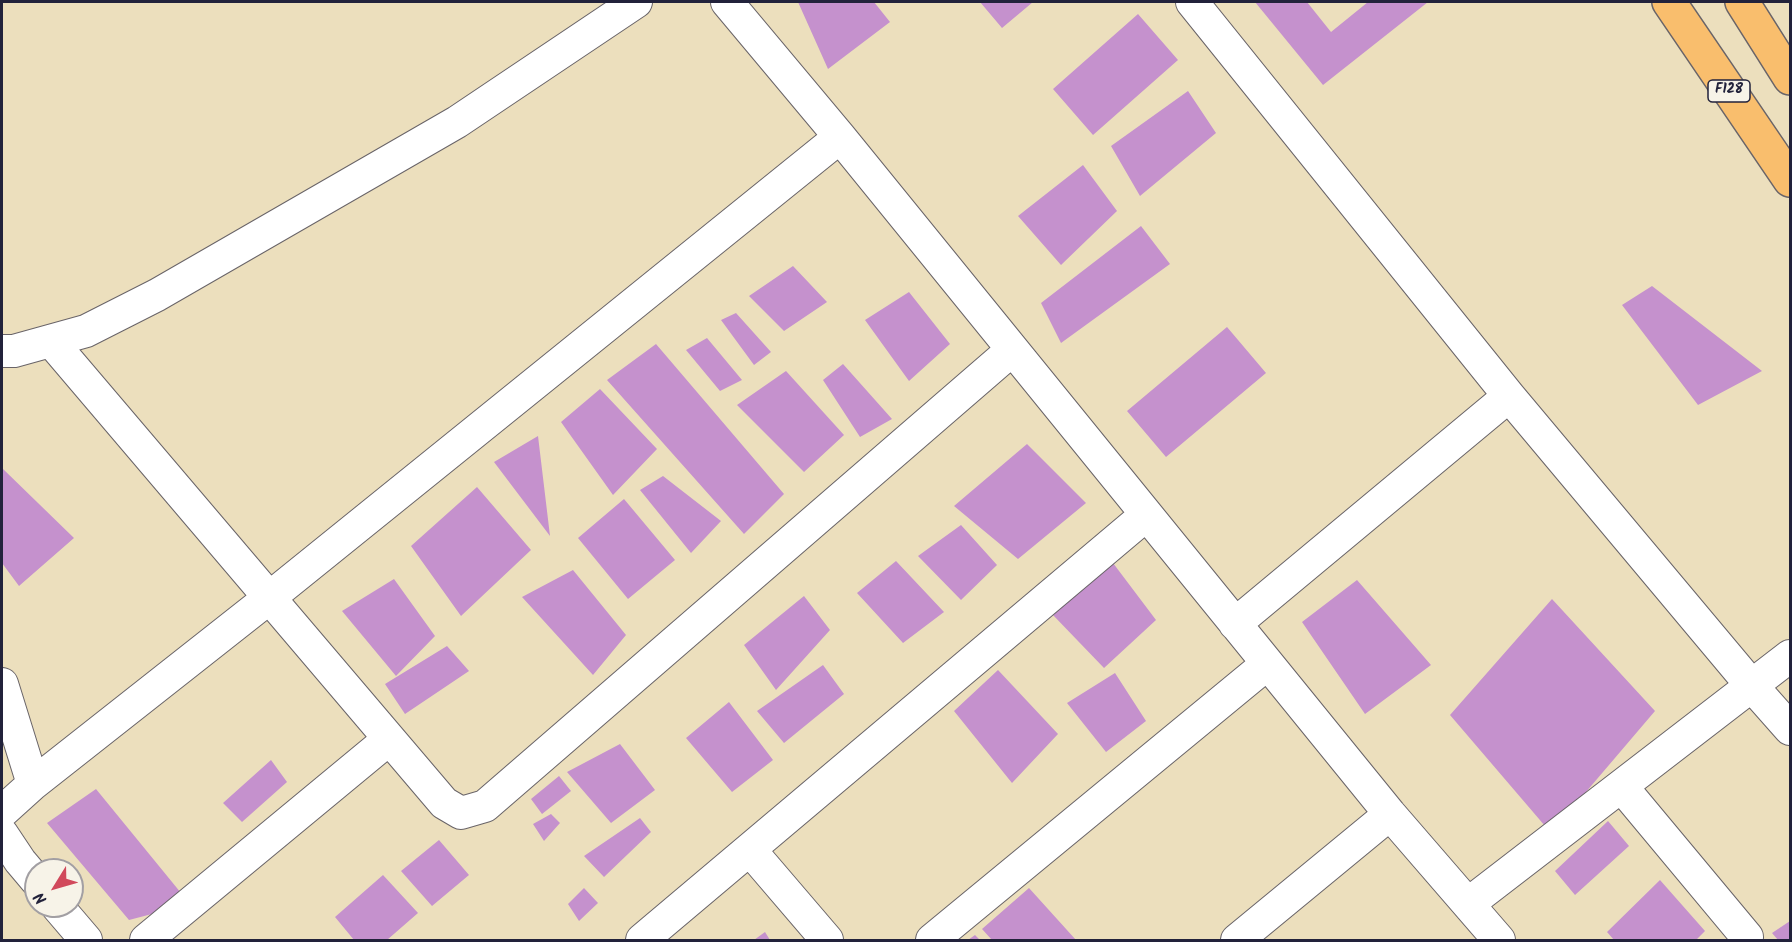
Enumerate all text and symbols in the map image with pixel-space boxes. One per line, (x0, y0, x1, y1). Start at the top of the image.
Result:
road number: F128 (1708, 80, 1750, 102)
north arrow (24, 858, 84, 918)
text: N (28, 886, 54, 909)

